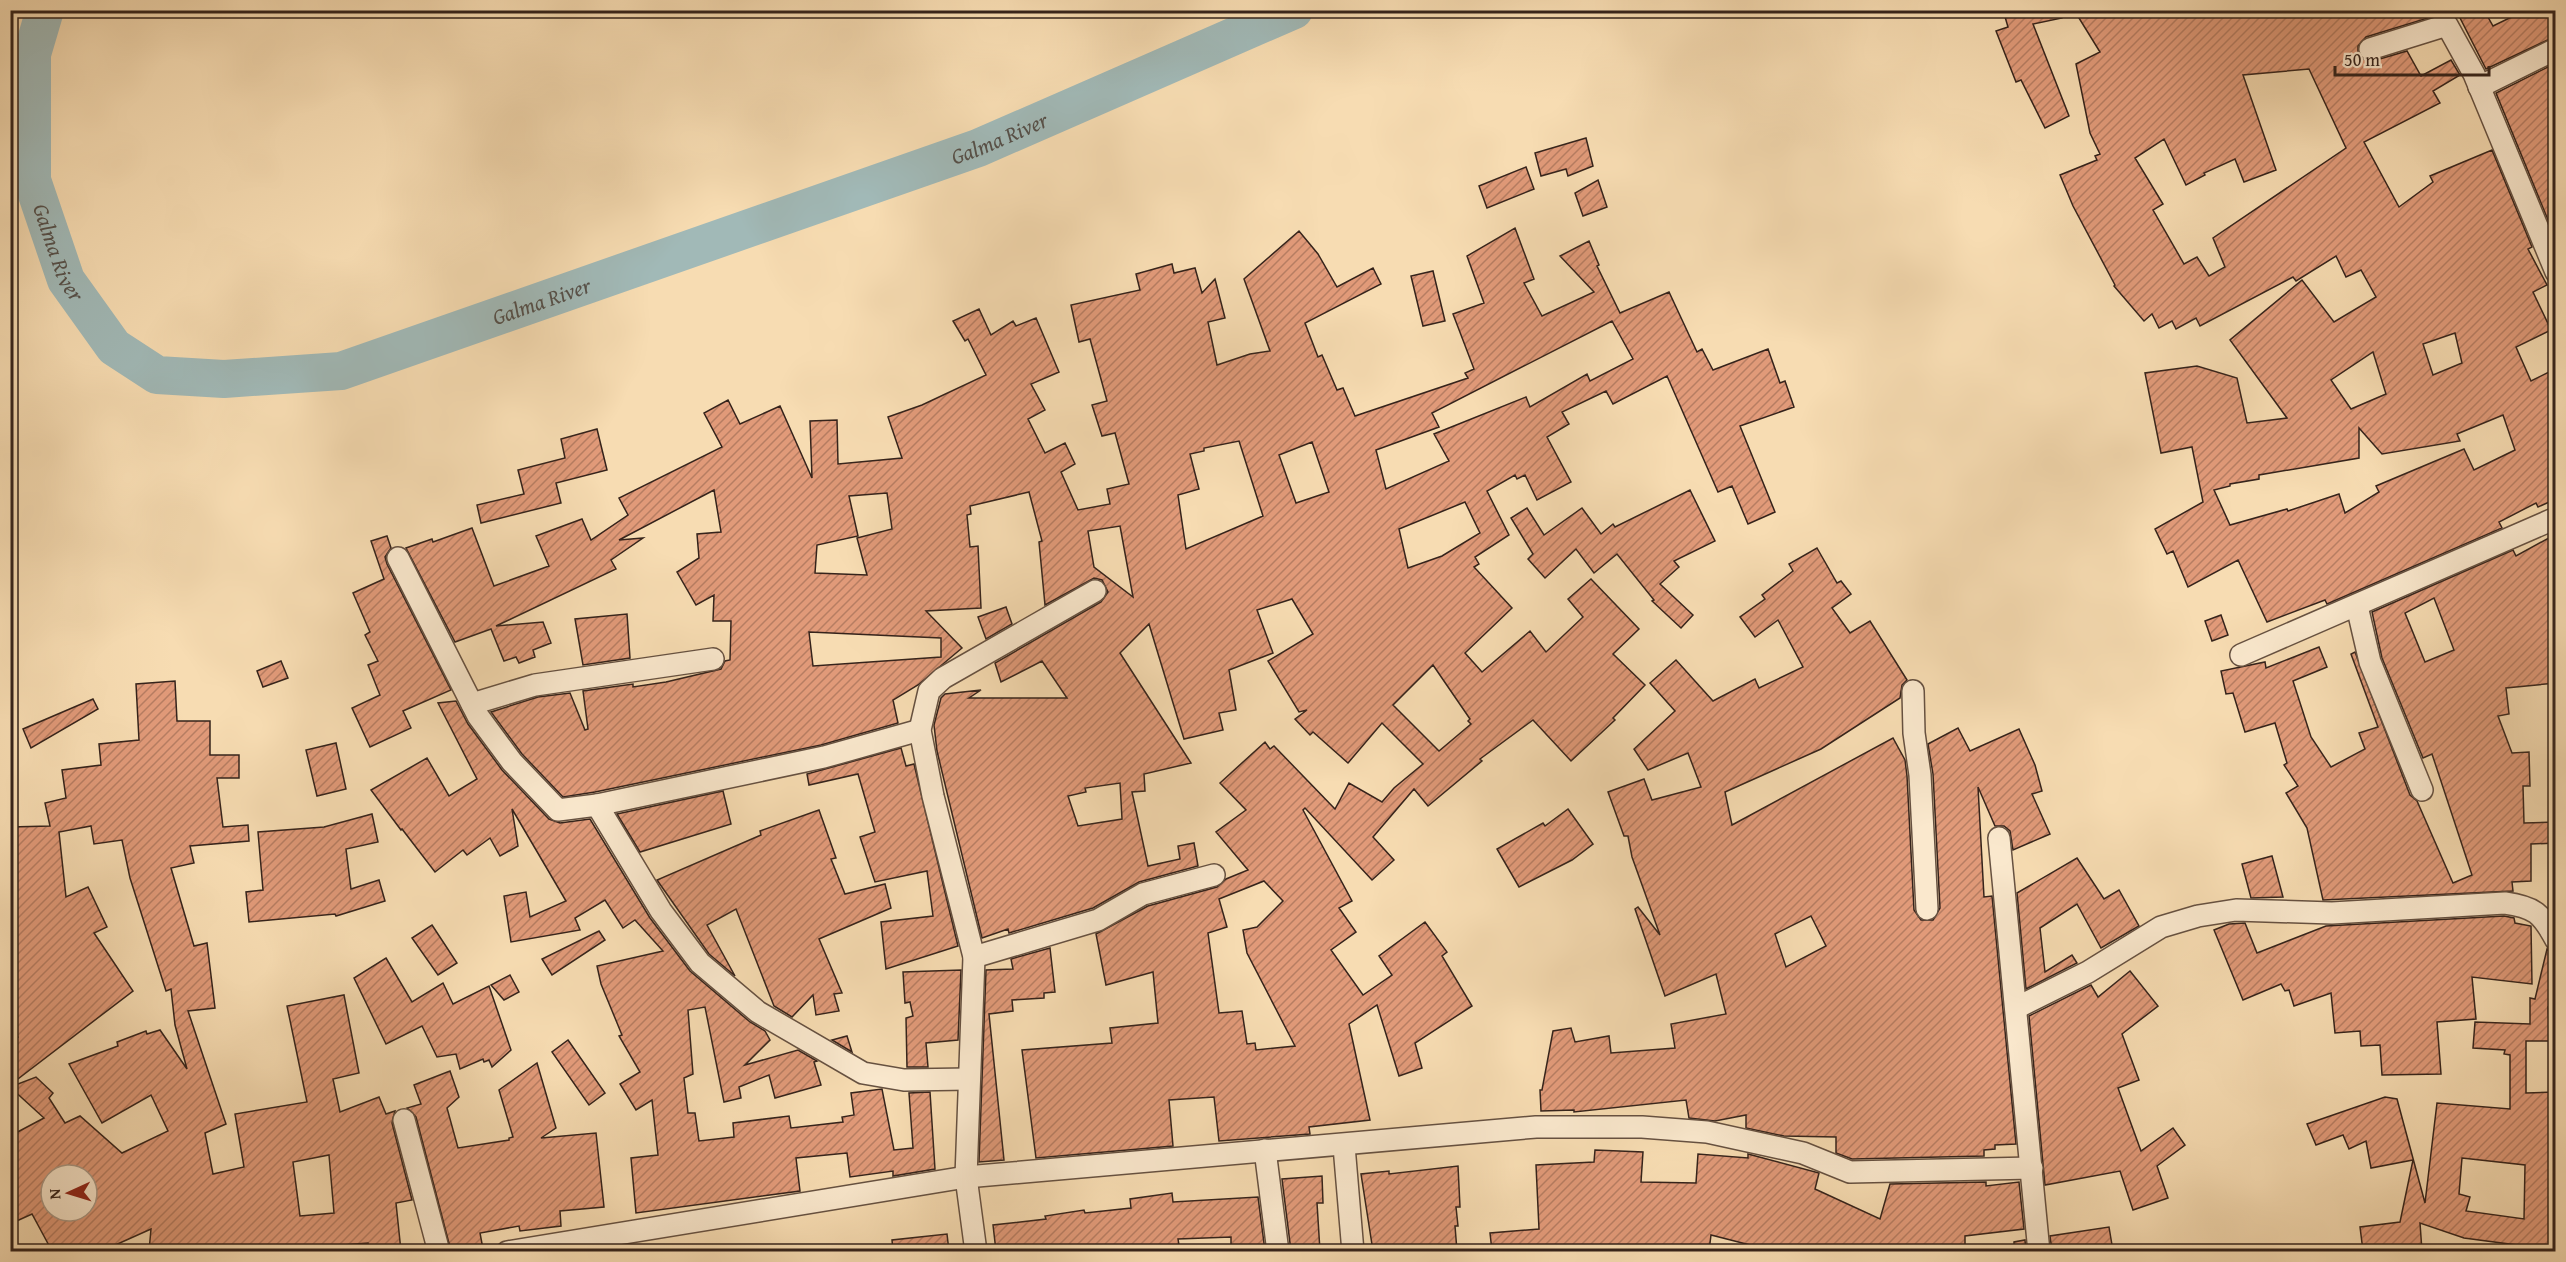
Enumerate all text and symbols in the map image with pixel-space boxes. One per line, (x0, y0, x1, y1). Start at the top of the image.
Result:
scale bar (2335, 39, 2490, 77)
text: 50 m (2344, 46, 2380, 73)
water label: Galma River (947, 103, 1054, 172)
water label: Galma River (25, 199, 93, 308)
water label: Galma River (488, 269, 596, 333)
north arrow (39, 1163, 99, 1223)
text: N (42, 1188, 66, 1200)

